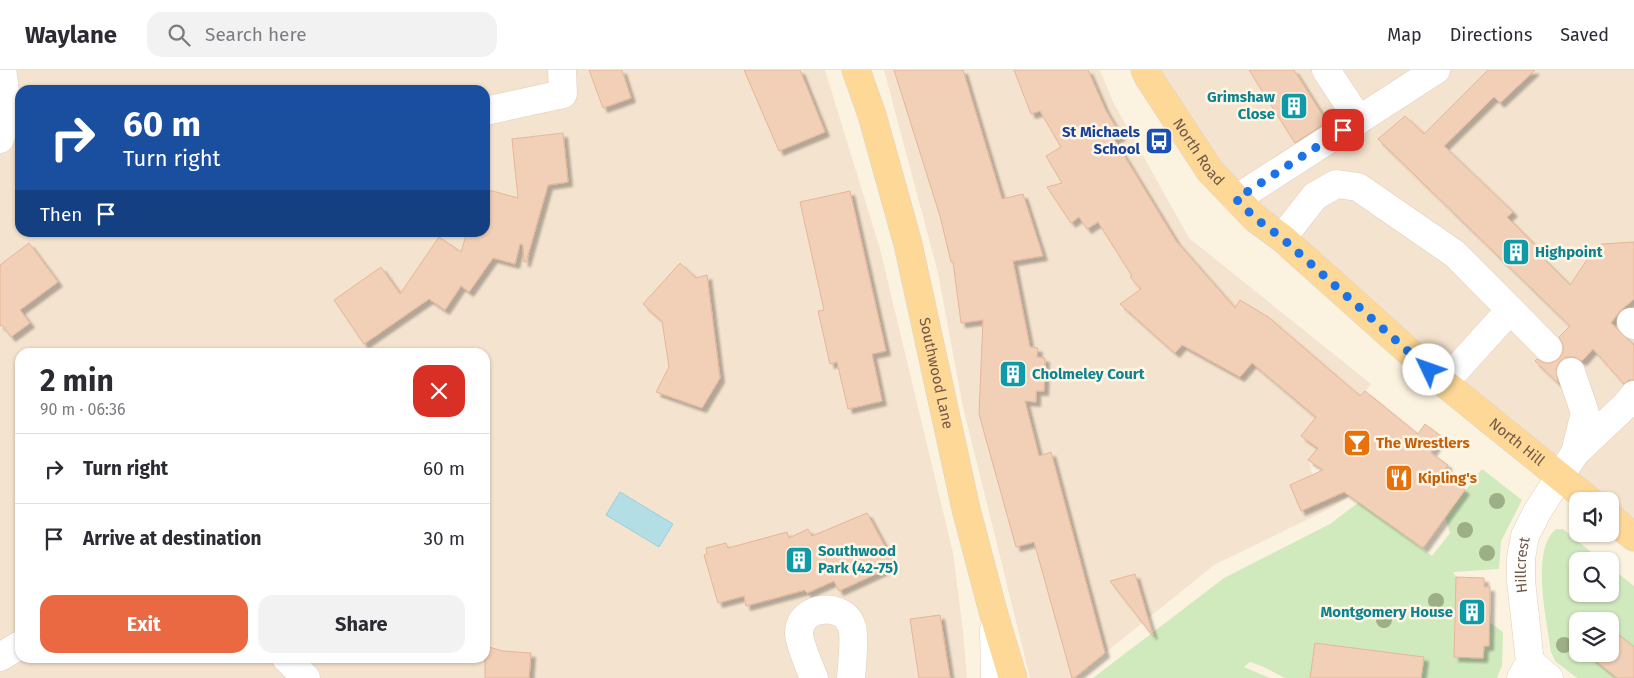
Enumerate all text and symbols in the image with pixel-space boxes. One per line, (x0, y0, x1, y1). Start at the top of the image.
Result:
search box (147, 12, 497, 57)
text: Waylane (25, 21, 117, 49)
icon: search (165, 21, 193, 49)
text: Search here (205, 23, 307, 46)
text: Map (1387, 24, 1422, 46)
text: Directions (1450, 24, 1532, 46)
text: Saved (1560, 24, 1609, 46)
place label: Grimshaw Close (1207, 88, 1276, 123)
building icon: Grimshaw Close (1279, 91, 1309, 121)
text: 60 m (123, 103, 201, 145)
icon: right (40, 105, 105, 170)
pin (1322, 109, 1364, 151)
street label: North Road (1169, 115, 1228, 189)
icon: arrive (1329, 116, 1357, 144)
place label: St Michaels School (1062, 123, 1141, 158)
bus stop icon: St Michaels School (1144, 126, 1174, 156)
text: Turn right (123, 145, 220, 172)
icon: arrive (92, 200, 120, 228)
text: Then (40, 203, 82, 226)
building icon: Highpoint (1501, 237, 1531, 267)
place label: Highpoint (1535, 243, 1603, 261)
street label: Southwood Lane (915, 316, 957, 431)
position arrow (1402, 343, 1454, 395)
building icon: Cholmeley Court (998, 359, 1028, 389)
text: 2 min (40, 363, 114, 399)
button: close (413, 365, 465, 417)
place label: Cholmeley Court (1032, 365, 1145, 383)
text: 90 m · 06:36 (40, 400, 126, 419)
street label: North Hill (1485, 414, 1549, 470)
bar icon: The Wrestlers (1342, 428, 1372, 458)
place label: The Wrestlers (1376, 434, 1470, 452)
icon: right (40, 455, 68, 483)
text: Turn right (83, 457, 168, 480)
text: 60 m (423, 457, 465, 480)
restaurant icon: Kipling's (1384, 463, 1414, 493)
place label: Kipling's (1418, 469, 1477, 487)
map controls (1569, 492, 1619, 662)
button: sound (1569, 492, 1619, 542)
icon: arrive (40, 525, 68, 553)
text: Arrive at destination (83, 527, 262, 550)
text: 30 m (424, 527, 465, 550)
street label: Hillcrest (1512, 535, 1534, 594)
place label: Southwood Park (42-75) (818, 542, 898, 577)
building icon: Southwood Park (42-75) (784, 545, 814, 575)
button: search (1569, 552, 1619, 602)
button: Exit (40, 595, 248, 653)
button: Share (258, 595, 465, 653)
building icon: Montgomery House (1457, 597, 1487, 627)
place label: Montgomery House (1320, 603, 1453, 621)
button: layers (1569, 612, 1619, 662)

